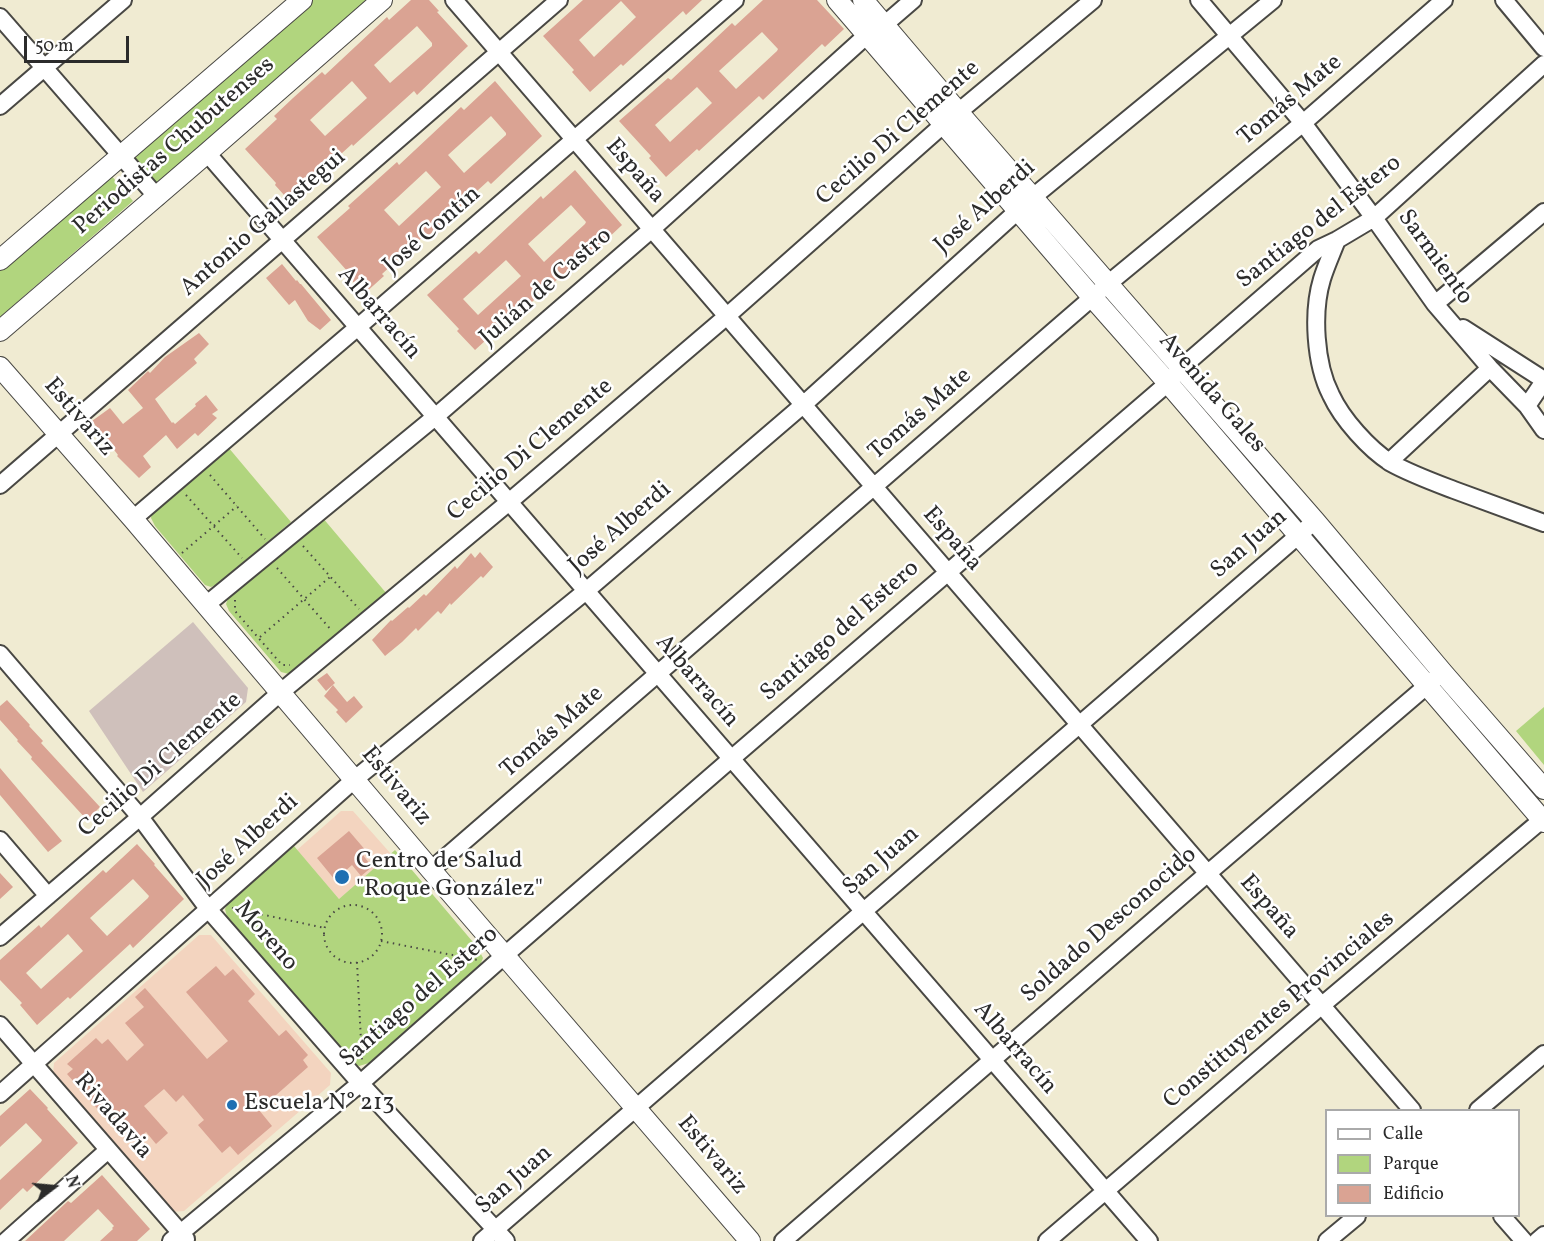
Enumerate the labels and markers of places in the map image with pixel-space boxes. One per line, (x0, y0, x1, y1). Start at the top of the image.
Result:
place label: Centro de Salud "Roque González" (356, 849, 543, 905)
marker: Centro de Salud "Roque González" (333, 868, 351, 886)
place label: Escuela N° 213 (244, 1091, 395, 1119)
marker: Escuela N° 213 (225, 1098, 239, 1112)

